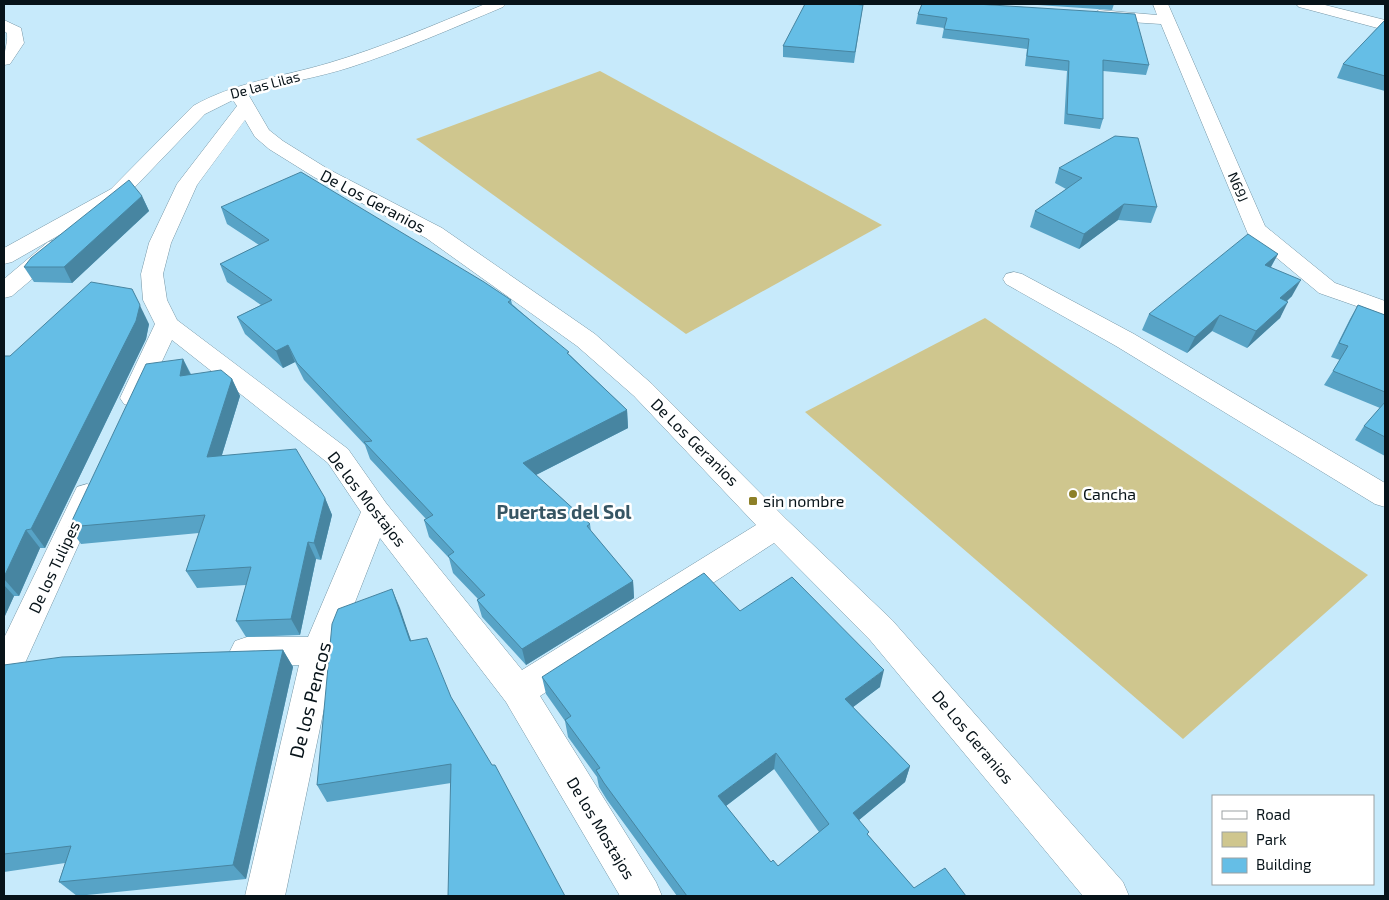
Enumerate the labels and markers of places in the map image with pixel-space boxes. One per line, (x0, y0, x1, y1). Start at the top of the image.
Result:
place label: Cancha (1083, 484, 1136, 503)
marker: Cancha (1067, 488, 1079, 500)
place label: sin nombre (763, 491, 844, 510)
marker: sin nombre (747, 495, 759, 507)

